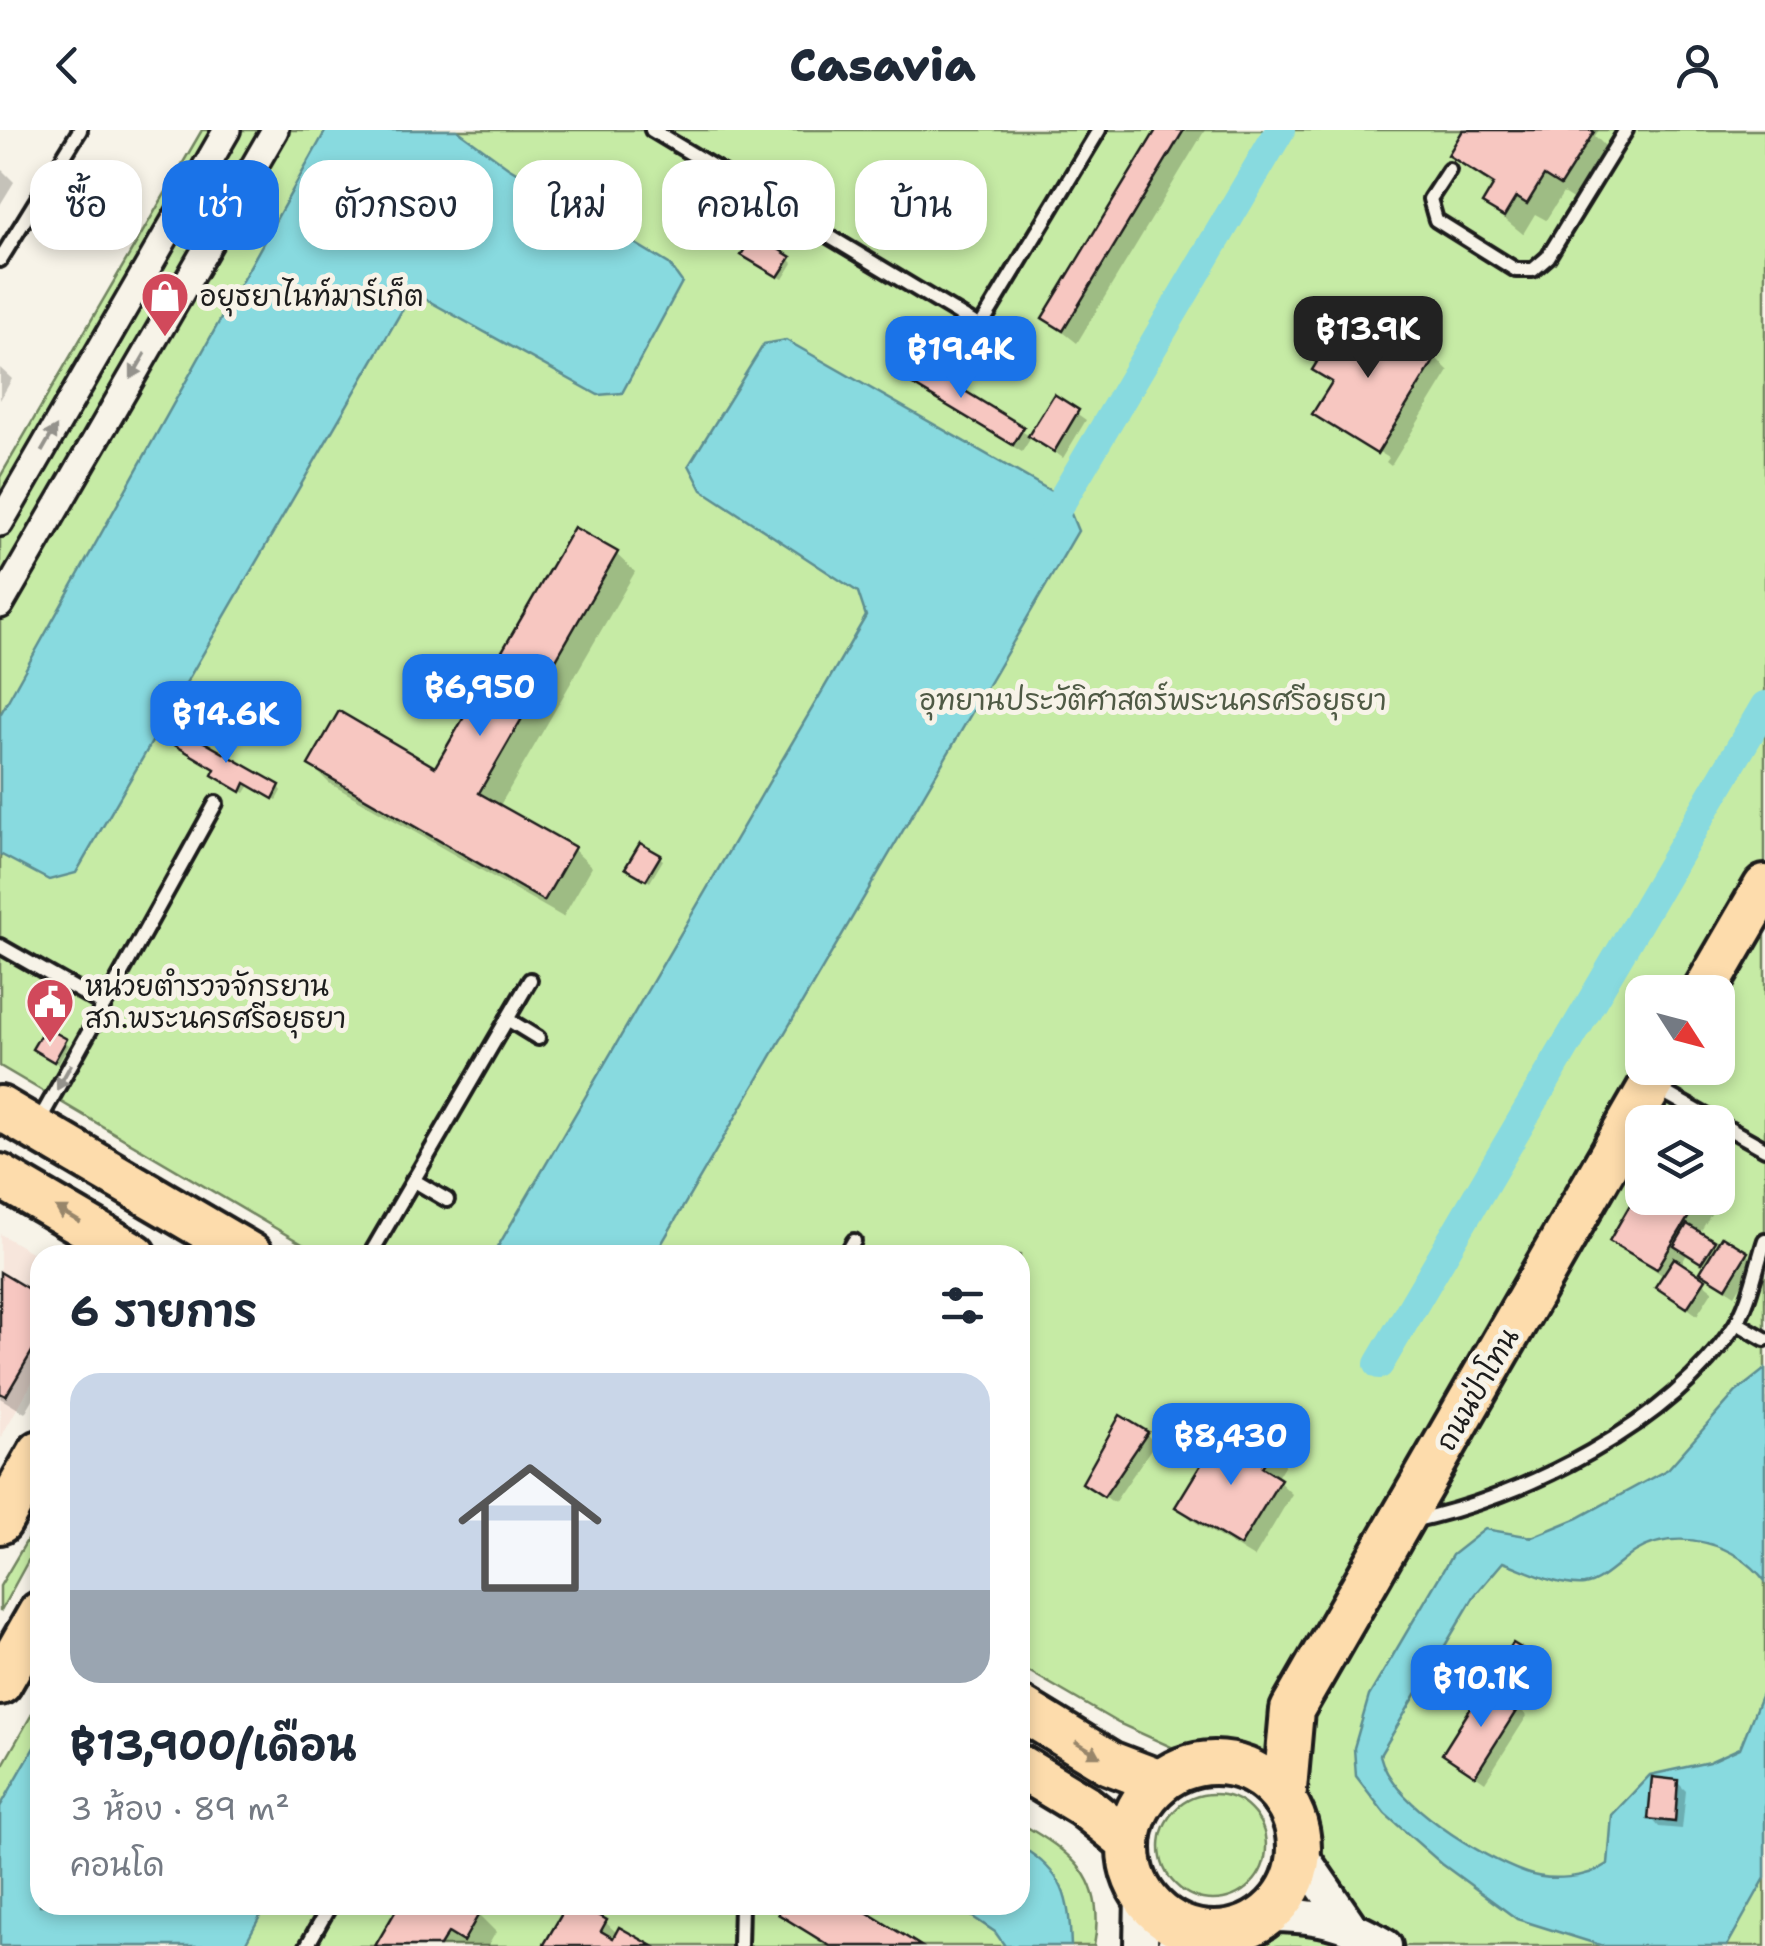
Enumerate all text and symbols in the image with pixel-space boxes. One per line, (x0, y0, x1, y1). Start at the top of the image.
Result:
text: Casavia (789, 35, 976, 95)
icon: back (40, 38, 95, 93)
icon: person (1670, 38, 1725, 93)
chip: ซื้อ (30, 160, 142, 250)
chip: เช่า (162, 160, 279, 250)
chip: ตัวกรอง (299, 160, 493, 250)
chip: ใหม่ (513, 160, 642, 250)
chip: คอนโด (662, 160, 835, 250)
chip: บ้าน (855, 160, 987, 250)
shop icon: อยุธยาไนท์มาร์เก็ต (139, 270, 191, 338)
place label: อยุธยาไนท์มาร์เก็ต (200, 277, 424, 317)
pin: ฿13.9K (1287, 296, 1449, 381)
text: ฿13.9K (1316, 307, 1420, 350)
pin: ฿19.4K (880, 316, 1042, 401)
text: ฿19.4K (907, 327, 1015, 370)
one-way arrow (130, 352, 148, 380)
one-way arrow (40, 425, 57, 453)
pin: ฿6,950 (399, 654, 561, 739)
text: ฿6,950 (424, 665, 536, 708)
pin: ฿14.6K (145, 681, 307, 766)
park label: อุทยานประวัติศาสตร์พระนครศรีอยุธยา (919, 681, 1387, 721)
text: ฿14.6K (172, 692, 280, 735)
place label: หน่วยตำรวจจักรยาน สภ.พระนครศรีอยุธยา (85, 967, 346, 1039)
north arrow (1625, 975, 1735, 1085)
map controls (1625, 975, 1735, 1215)
public building icon: หน่วยตำรวจจักรยาน สภ.พระนครศรีอยุธยา (24, 976, 76, 1044)
one-way arrow (55, 1063, 72, 1092)
button: layers (1625, 1105, 1735, 1215)
one-way arrow (53, 1207, 82, 1224)
icon: filters (935, 1278, 990, 1333)
text: 6 รายการ (70, 1283, 257, 1339)
street label: ถนนป่าโทน (1427, 1321, 1527, 1457)
pin: ฿8,430 (1150, 1403, 1312, 1488)
text: ฿8,430 (1174, 1414, 1288, 1457)
icon: home (440, 1438, 620, 1618)
pin: ฿10.1K (1400, 1645, 1562, 1730)
text: ฿10.1K (1433, 1656, 1529, 1699)
text: ฿13,900/เดือน (70, 1717, 357, 1773)
one-way arrow (1074, 1740, 1102, 1757)
text: 3 ห้อง · 89 m² (70, 1787, 290, 1830)
text: คอนโด (70, 1843, 164, 1886)

